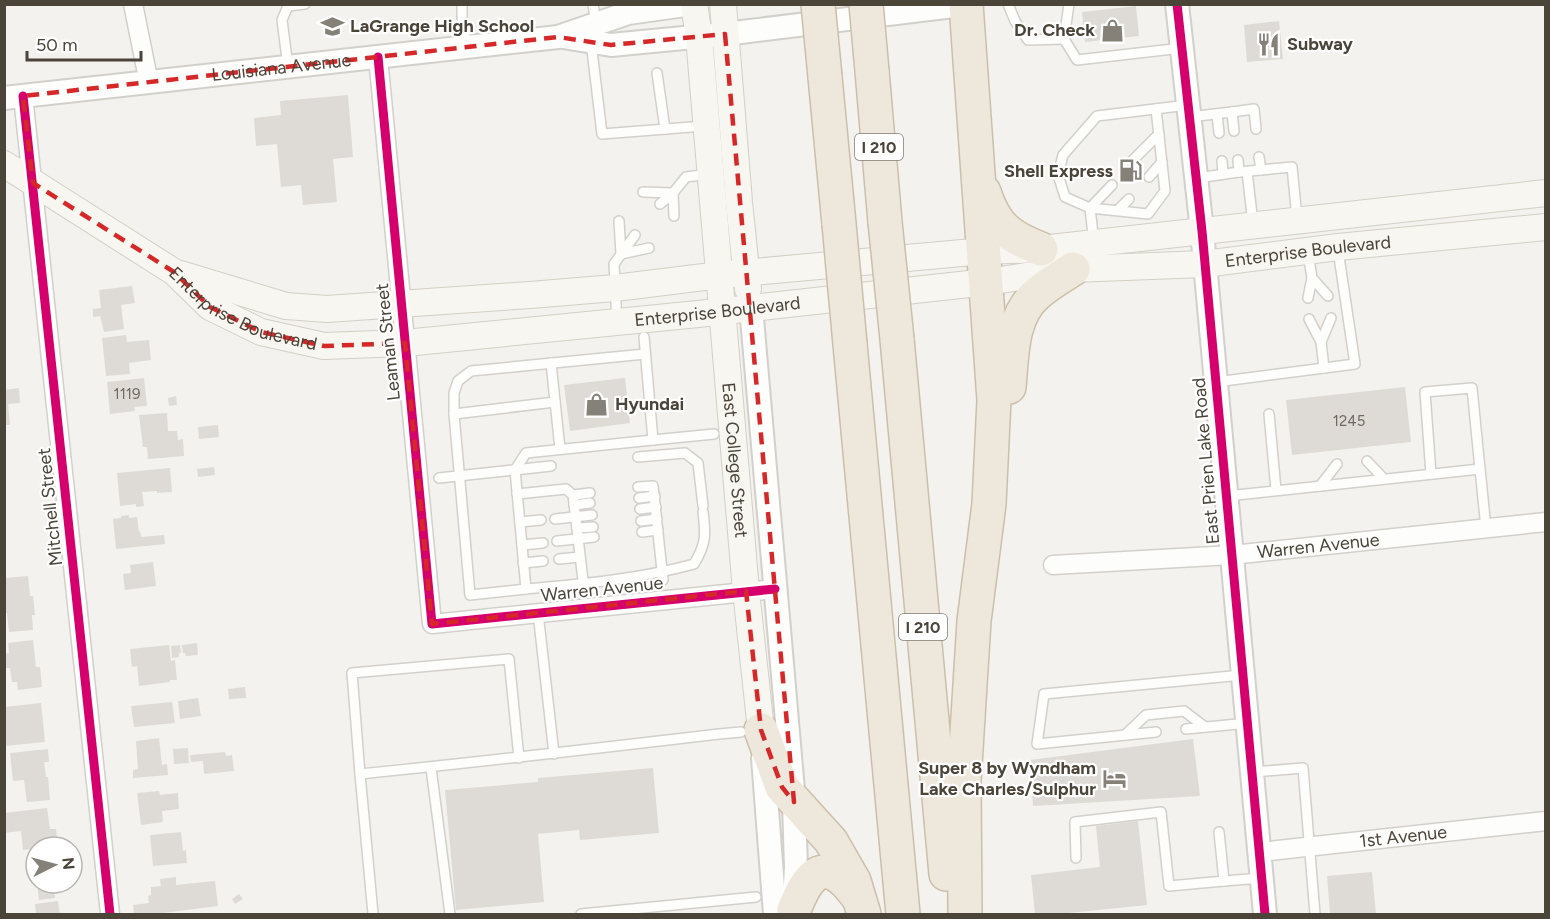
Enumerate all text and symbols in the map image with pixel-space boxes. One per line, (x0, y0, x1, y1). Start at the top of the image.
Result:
school or university icon: LaGrange High School (319, 13, 345, 39)
place label: LaGrange High School (350, 15, 534, 37)
shop icon: Dr. Check (1100, 17, 1126, 43)
place label: Dr. Check (1014, 19, 1095, 41)
scale bar (27, 24, 141, 62)
restaurant icon: Subway (1256, 31, 1282, 57)
place label: Subway (1287, 33, 1354, 55)
text: 50 m (36, 34, 78, 56)
street label: Louisiana Avenue (210, 49, 352, 86)
road number: I 210 (855, 134, 903, 160)
fuel station icon: Shell Express (1118, 158, 1144, 184)
place label: Shell Express (1004, 160, 1114, 182)
street label: Enterprise Boulevard (1224, 231, 1392, 272)
street label: Enterprise Boulevard (164, 262, 319, 355)
street label: Leaman Street (371, 282, 405, 402)
street label: Enterprise Boulevard (633, 292, 802, 331)
street label: East Prien Lake Road (1188, 377, 1224, 545)
street label: East College Street (717, 381, 752, 539)
house number: 1119 (113, 385, 141, 403)
shop icon: Hyundai (584, 391, 610, 417)
place label: Hyundai (615, 393, 684, 415)
house number: 1245 (1333, 412, 1365, 430)
street label: Mitchell Street (33, 447, 67, 567)
street label: Warren Avenue (1256, 529, 1381, 563)
street label: Warren Avenue (540, 572, 665, 606)
road number: I 210 (899, 614, 947, 640)
place label: Super 8 by Wyndham Lake Charles/Sulphur (918, 757, 1096, 800)
hotel icon: Super 8 by Wyndham Lake Charles/Sulphur (1101, 765, 1127, 791)
street label: 1st Avenue (1358, 821, 1448, 852)
north arrow (24, 835, 84, 895)
text: N (58, 856, 79, 871)

